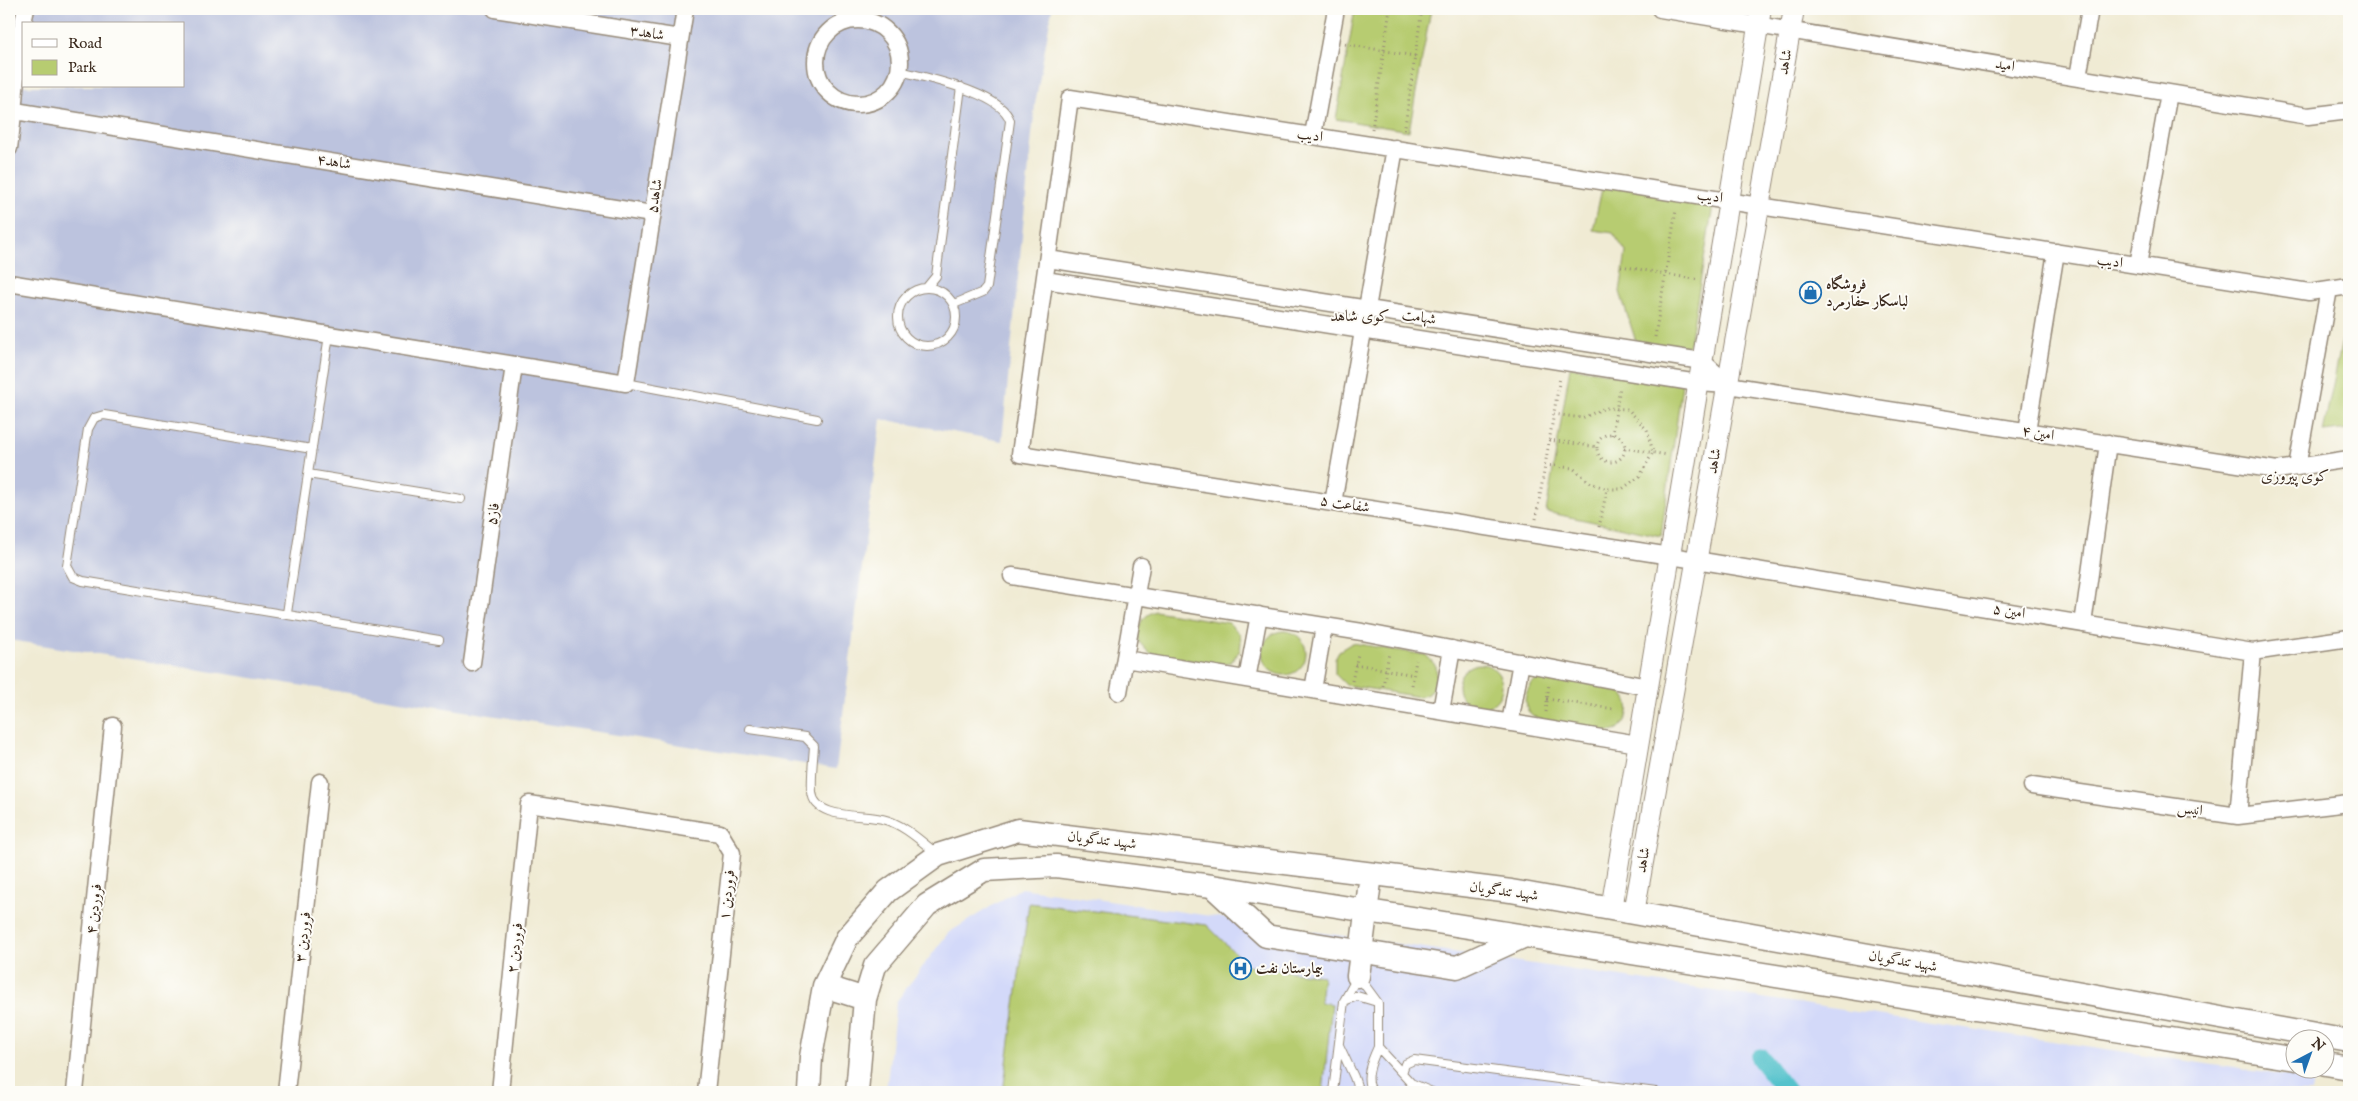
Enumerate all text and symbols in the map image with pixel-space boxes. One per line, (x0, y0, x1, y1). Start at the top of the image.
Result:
street label: شاهد۳ (628, 21, 666, 45)
legend (22, 22, 185, 88)
text: Road (68, 34, 103, 53)
street label: شاهد (1773, 48, 1797, 76)
street label: امید (1994, 54, 2016, 76)
text: Park (68, 58, 98, 77)
street label: ادیب (1296, 124, 1324, 146)
street label: شاهد۴ (315, 150, 353, 174)
street label: شاهد۵ (643, 177, 667, 215)
street label: ادیب (1696, 185, 1724, 207)
street label: ادیب (2096, 250, 2124, 272)
place label: فروشگاه لباسکار حفارمرد (1826, 274, 1908, 311)
shop icon: فروشگاه لباسکار حفارمرد (1798, 281, 1822, 305)
street label: شهامت (1400, 305, 1438, 329)
district label: کوی شاهد (1330, 307, 1390, 327)
street label: امین ۴ (2020, 421, 2056, 445)
street label: شاهد (1702, 447, 1726, 475)
district label: کوی پیروزی (2261, 467, 2329, 487)
street label: شفاعت ۵ (1319, 491, 1371, 517)
street label: فاز۵ (482, 501, 504, 527)
street label: امین ۵ (1991, 599, 2027, 623)
street label: انیس (2176, 798, 2204, 820)
street label: شهید تندگویان (1066, 826, 1138, 854)
street label: شاهد (1631, 846, 1655, 874)
street label: فروردین ۱ (715, 869, 739, 921)
street label: شهید تندگویان (1468, 877, 1540, 905)
street label: فروردین ۴ (82, 883, 106, 935)
street label: فروردین ۳ (291, 911, 315, 963)
street label: فروردین ۲ (503, 922, 527, 974)
street label: شهید تندگویان (1867, 946, 1939, 976)
hospital icon: بیمارستان نفت (1228, 956, 1252, 980)
place label: بیمارستان نفت (1256, 959, 1323, 978)
north arrow (2286, 1028, 2336, 1078)
text: N (2307, 1034, 2328, 1056)

